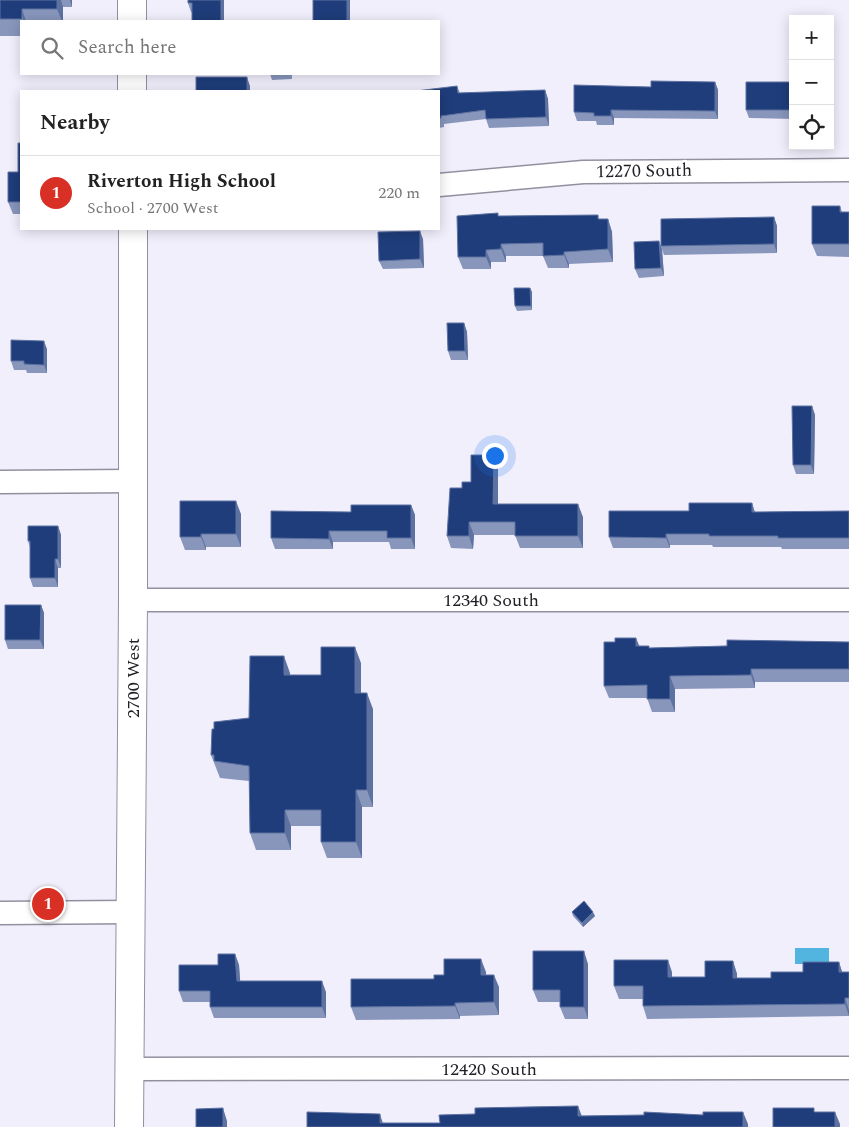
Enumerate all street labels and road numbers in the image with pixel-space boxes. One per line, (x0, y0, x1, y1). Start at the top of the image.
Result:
street label: 12270 South (596, 157, 692, 185)
street label: 12340 South (443, 587, 539, 614)
street label: 2700 West (120, 638, 147, 718)
street label: 12420 South (441, 1056, 537, 1083)

